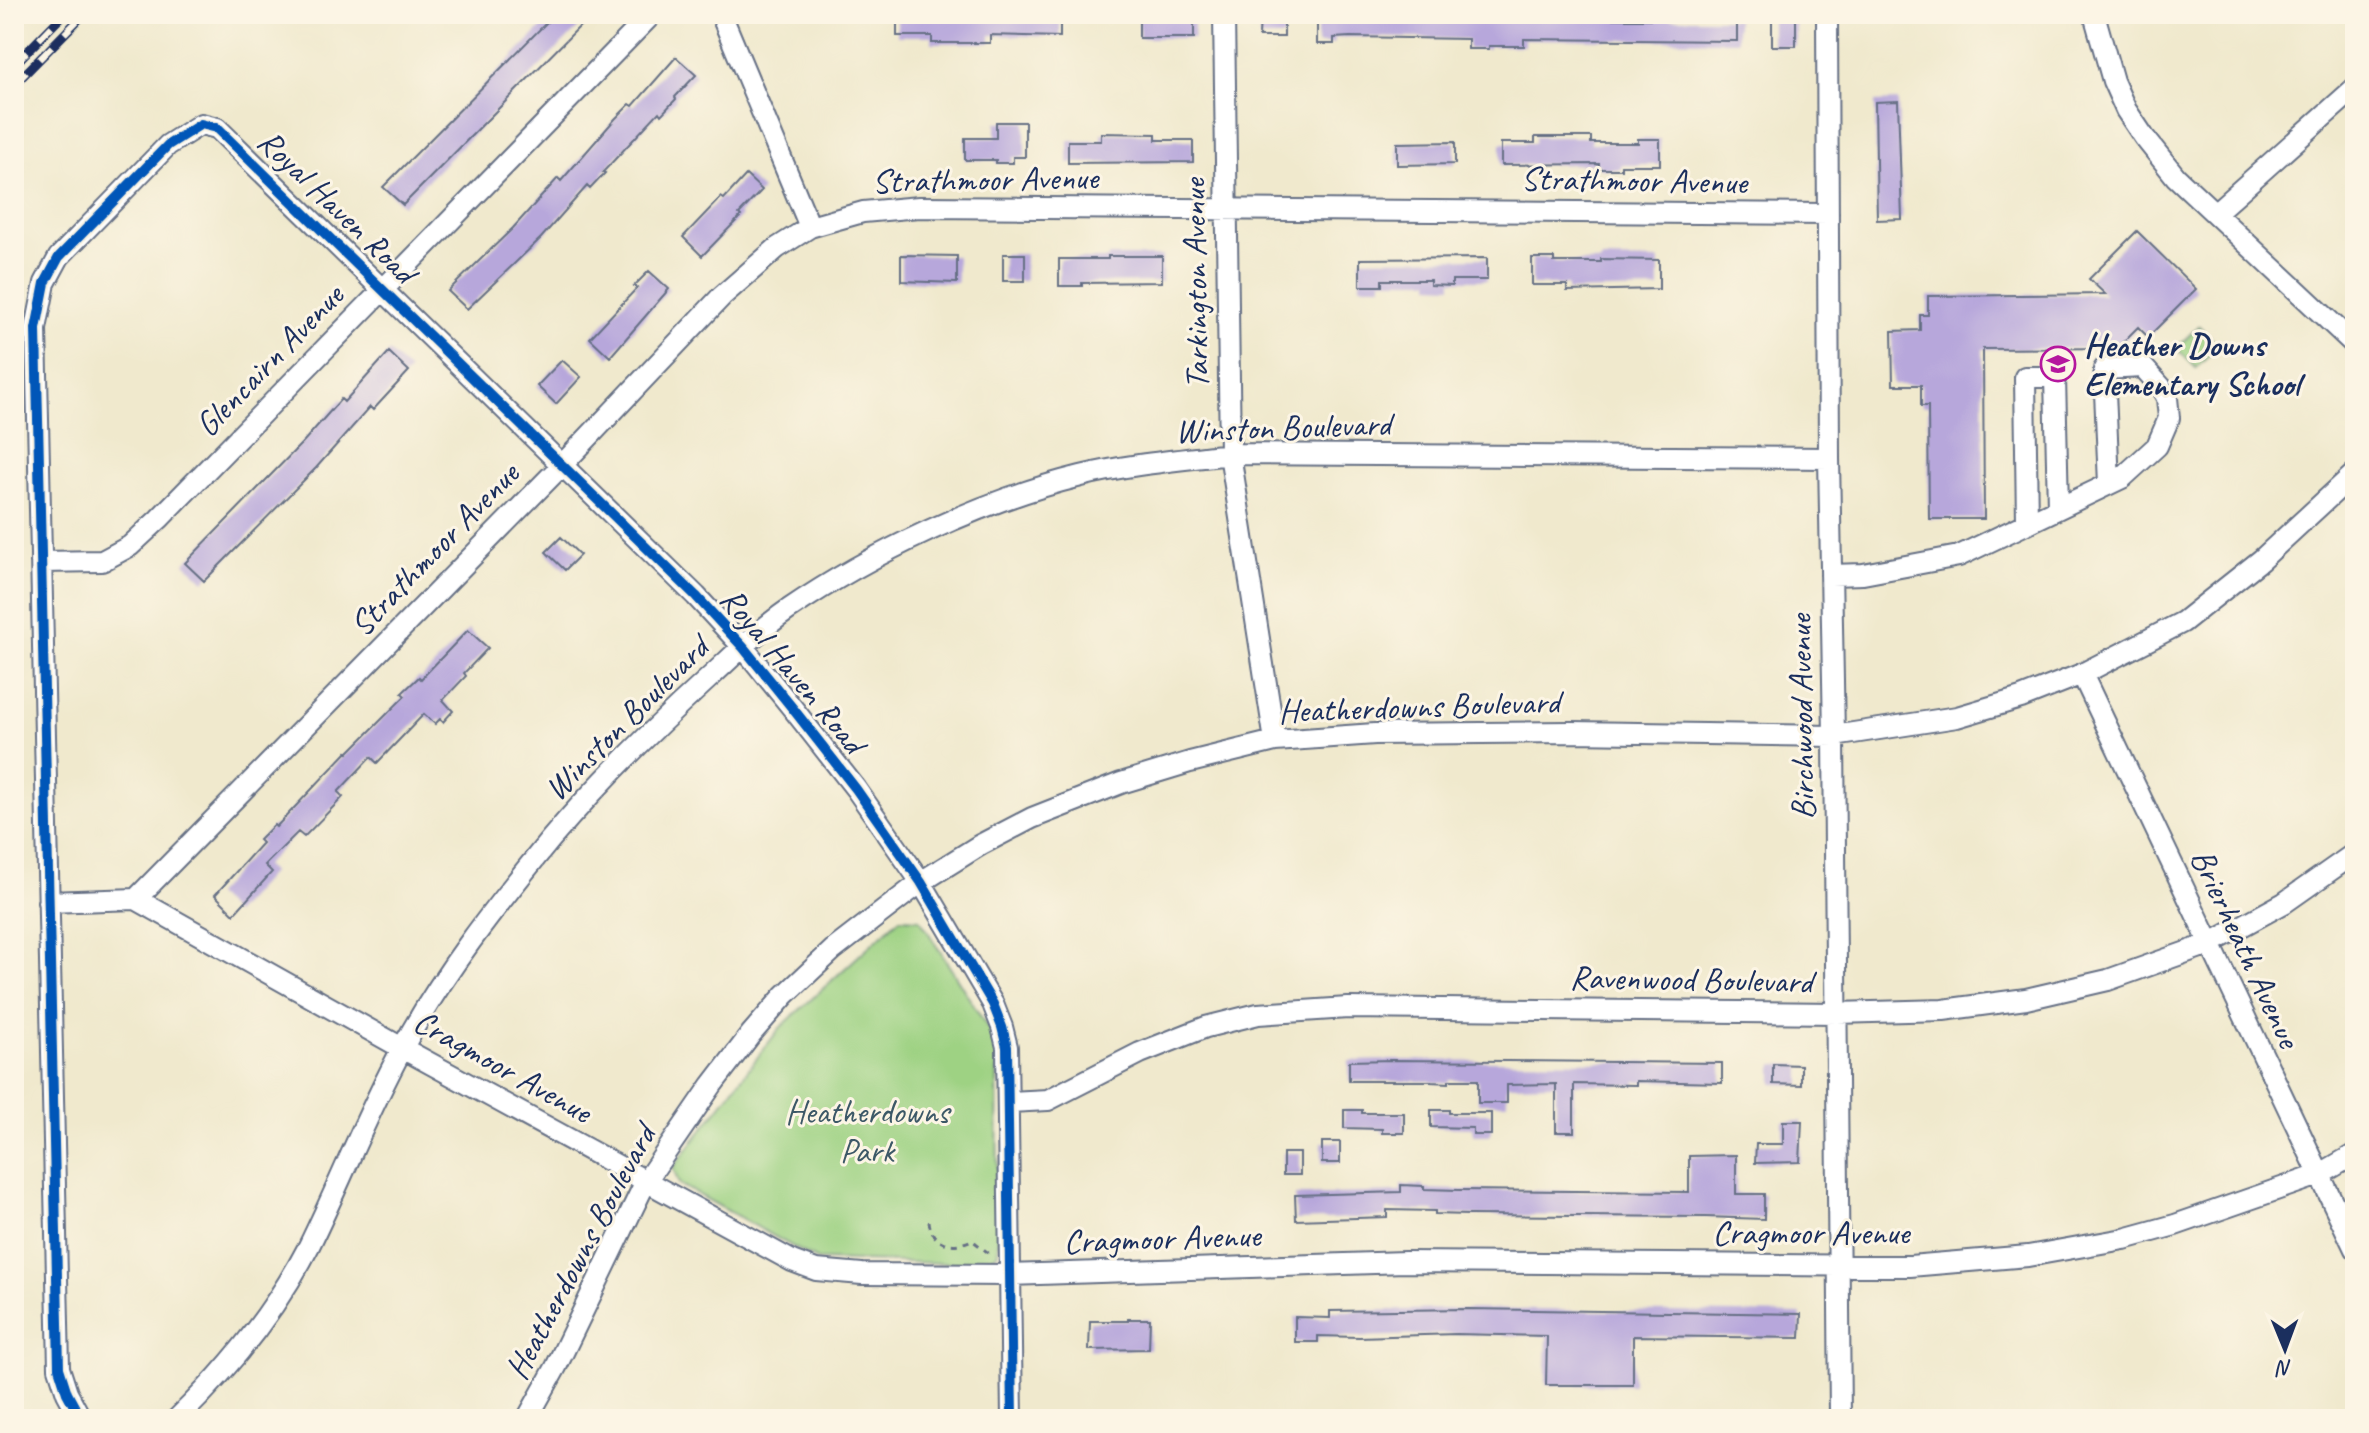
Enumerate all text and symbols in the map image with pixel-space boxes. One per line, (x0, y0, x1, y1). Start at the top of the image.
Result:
street label: Royal Haven Road (249, 120, 429, 296)
street label: Strathmoor Avenue (872, 155, 1100, 202)
street label: Strathmoor Avenue (1521, 157, 1749, 204)
street label: Tarkington Avenue (1172, 176, 1218, 390)
street label: Glencairn Avenue (186, 273, 354, 445)
place label: Heather Downs Elementary School (2084, 323, 2306, 405)
school or university icon: Heather Downs Elementary School (2039, 345, 2077, 383)
street label: Winston Boulevard (1175, 402, 1397, 452)
street label: Strathmoor Avenue (340, 451, 529, 645)
street label: Royal Haven Road (711, 578, 879, 766)
street label: Birchwood Avenue (1778, 612, 1824, 820)
street label: Winston Boulevard (535, 623, 721, 809)
street label: Heatherdowns Boulevard (1278, 679, 1566, 732)
street label: Brierheath Avenue (2181, 842, 2312, 1057)
street label: Ravenwood Boulevard (1569, 955, 1818, 1003)
street label: Cragmoor Avenue (406, 999, 601, 1133)
park label: Heatherdowns Park (785, 1090, 952, 1172)
street label: Heatherdowns Boulevard (495, 1113, 668, 1386)
street label: Cragmoor Avenue (1713, 1211, 1911, 1254)
street label: Cragmoor Avenue (1063, 1213, 1263, 1263)
north arrow (2245, 1309, 2325, 1389)
text: N (2275, 1354, 2292, 1382)

